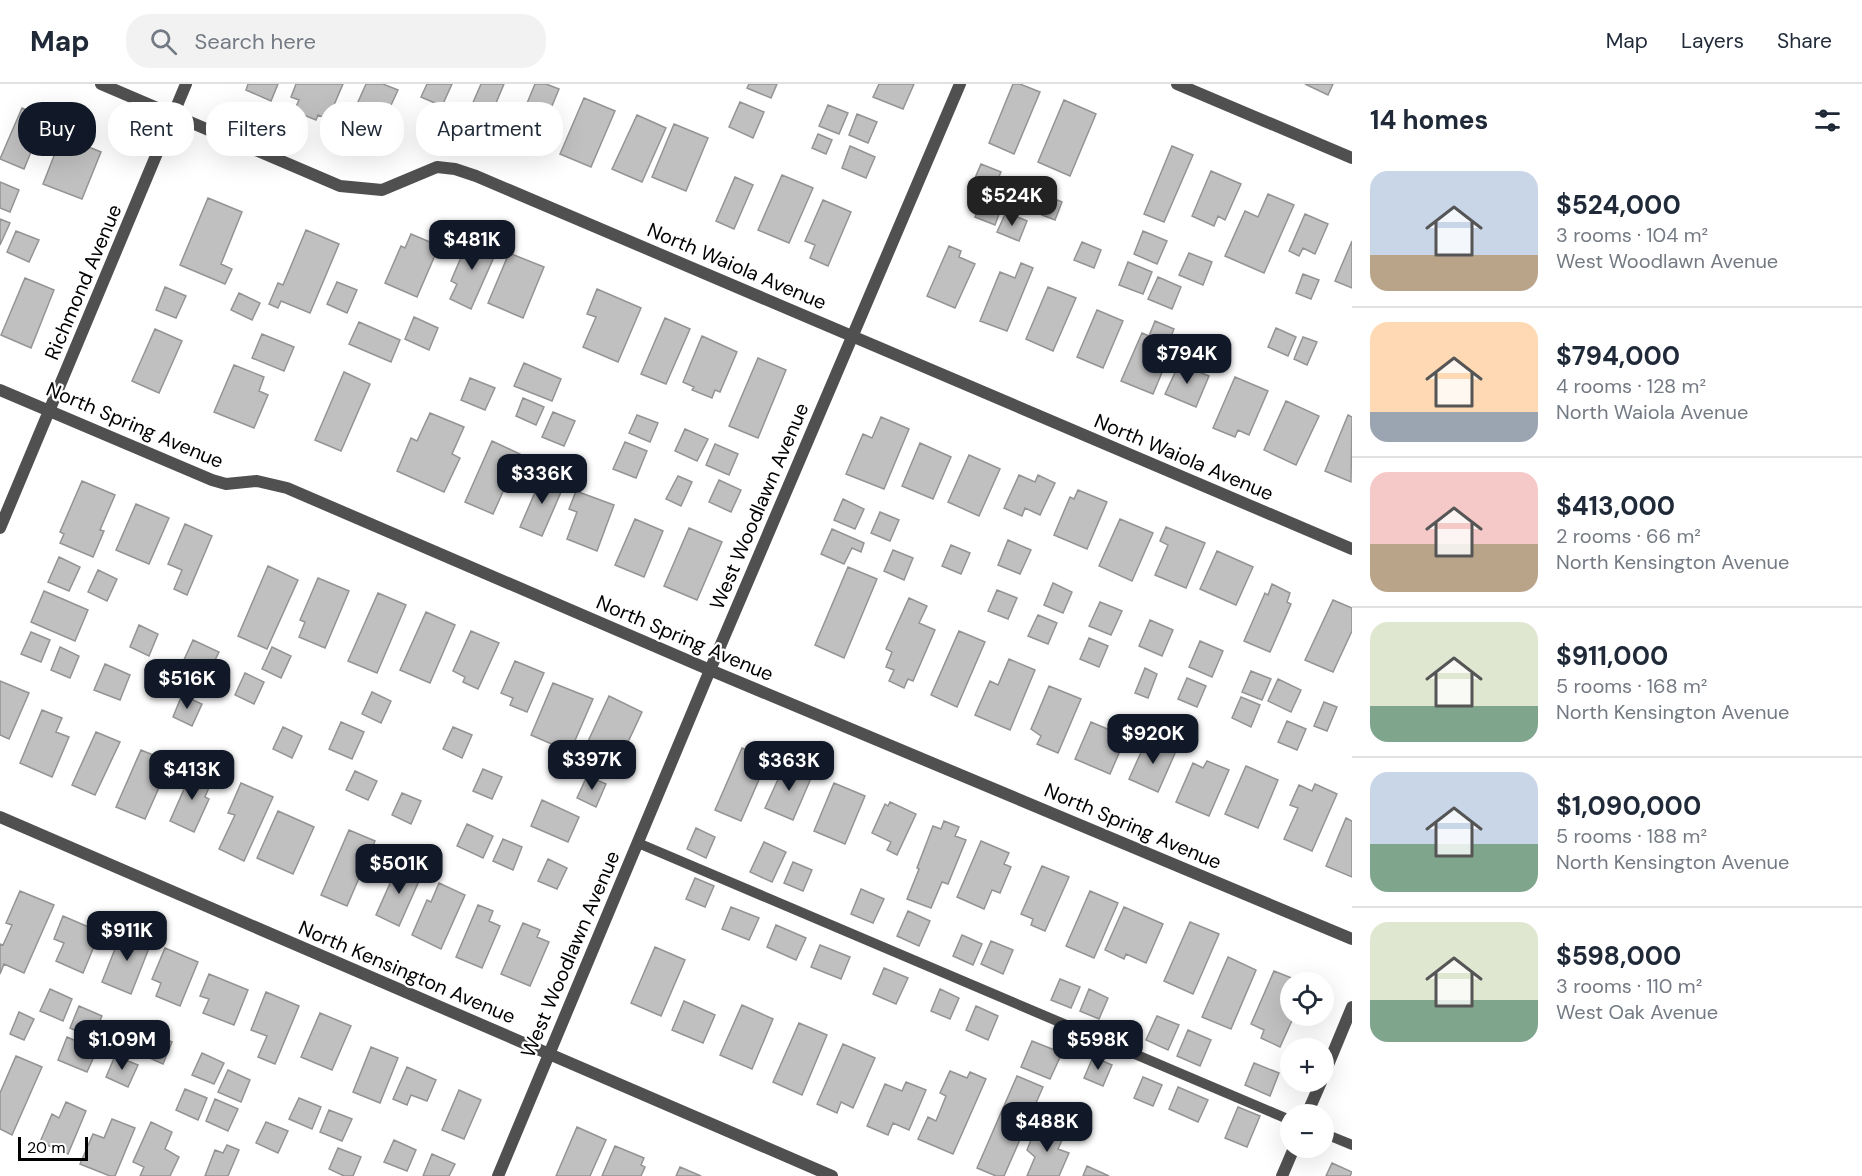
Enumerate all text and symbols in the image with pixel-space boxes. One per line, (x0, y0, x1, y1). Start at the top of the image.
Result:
search box (126, 14, 546, 68)
text: Map (30, 23, 90, 60)
icon: search (147, 25, 180, 58)
text: Search here (195, 27, 316, 56)
text: Map (1606, 27, 1648, 55)
text: Layers (1681, 27, 1744, 55)
text: Share (1777, 27, 1832, 55)
chip: Buy (18, 102, 96, 156)
chip: Rent (108, 102, 194, 156)
chip: Filters (206, 102, 308, 156)
chip: New (320, 102, 404, 156)
chip: Apartment (416, 102, 563, 156)
text: 14 homes (1370, 103, 1488, 137)
icon: filters (1811, 104, 1844, 137)
pin: $524K (970, 176, 1054, 227)
text: $524K (981, 182, 1043, 208)
text: $524,000 (1556, 188, 1681, 222)
icon: home (1418, 195, 1490, 267)
street label: Richmond Avenue (38, 200, 128, 364)
street label: North Waiola Avenue (643, 216, 831, 316)
pin: $481K (430, 220, 514, 271)
text: 3 rooms · 104 m² (1556, 222, 1708, 248)
text: $481K (443, 226, 501, 252)
text: West Woodlawn Avenue (1556, 248, 1778, 274)
pin: $794K (1145, 334, 1229, 385)
text: $794,000 (1556, 339, 1680, 373)
text: $794K (1156, 340, 1218, 366)
icon: home (1418, 346, 1490, 418)
text: 4 rooms · 128 m² (1556, 373, 1706, 399)
street label: North Spring Avenue (42, 376, 228, 474)
street label: West Woodlawn Avenue (704, 399, 814, 613)
text: North Waiola Avenue (1556, 399, 1748, 425)
street label: North Waiola Avenue (1090, 407, 1278, 507)
pin: $336K (500, 454, 584, 505)
text: $336K (511, 460, 573, 486)
text: $413,000 (1556, 489, 1675, 523)
icon: home (1418, 496, 1490, 568)
text: 2 rooms · 66 m² (1556, 523, 1701, 549)
text: North Kensington Avenue (1556, 549, 1789, 575)
street label: North Spring Avenue (592, 589, 778, 687)
text: $911,000 (1556, 639, 1668, 673)
icon: home (1418, 646, 1490, 718)
pin: $516K (145, 659, 229, 710)
text: $516K (158, 665, 216, 691)
text: 5 rooms · 168 m² (1556, 673, 1707, 699)
text: North Kensington Avenue (1556, 699, 1789, 725)
pin: $920K (1111, 714, 1195, 765)
text: $920K (1121, 720, 1185, 746)
pin: $397K (550, 740, 634, 791)
pin: $363K (747, 741, 831, 792)
text: $397K (562, 746, 622, 772)
text: $363K (758, 747, 820, 773)
pin: $413K (150, 750, 234, 801)
text: $413K (163, 756, 221, 782)
street label: North Spring Avenue (1040, 777, 1226, 875)
text: $1,090,000 (1556, 789, 1701, 823)
icon: home (1418, 796, 1490, 868)
text: 5 rooms · 188 m² (1556, 823, 1707, 849)
pin: $501K (357, 844, 441, 895)
street label: West Woodlawn Avenue (515, 847, 625, 1061)
text: North Kensington Avenue (1556, 849, 1789, 875)
text: $501K (370, 850, 428, 876)
pin: $911K (85, 911, 169, 962)
street label: North Kensington Avenue (295, 914, 519, 1030)
text: $911K (101, 917, 153, 943)
text: $598,000 (1556, 939, 1681, 973)
icon: home (1418, 946, 1490, 1018)
map controls (1280, 972, 1334, 1158)
button: locate (1280, 972, 1334, 1026)
text: 3 rooms · 110 m² (1556, 973, 1702, 999)
text: West Oak Avenue (1556, 999, 1718, 1025)
pin: $1.09M (73, 1020, 171, 1071)
pin: $598K (1056, 1020, 1140, 1071)
text: $1.09M (88, 1026, 156, 1052)
text: $598K (1067, 1026, 1129, 1052)
button: + (1280, 1038, 1334, 1092)
pin: $488K (1005, 1102, 1089, 1153)
button: − (1280, 1104, 1334, 1158)
text: $488K (1015, 1108, 1079, 1134)
scale bar (18, 1134, 88, 1162)
text: 20 m (27, 1137, 66, 1158)

